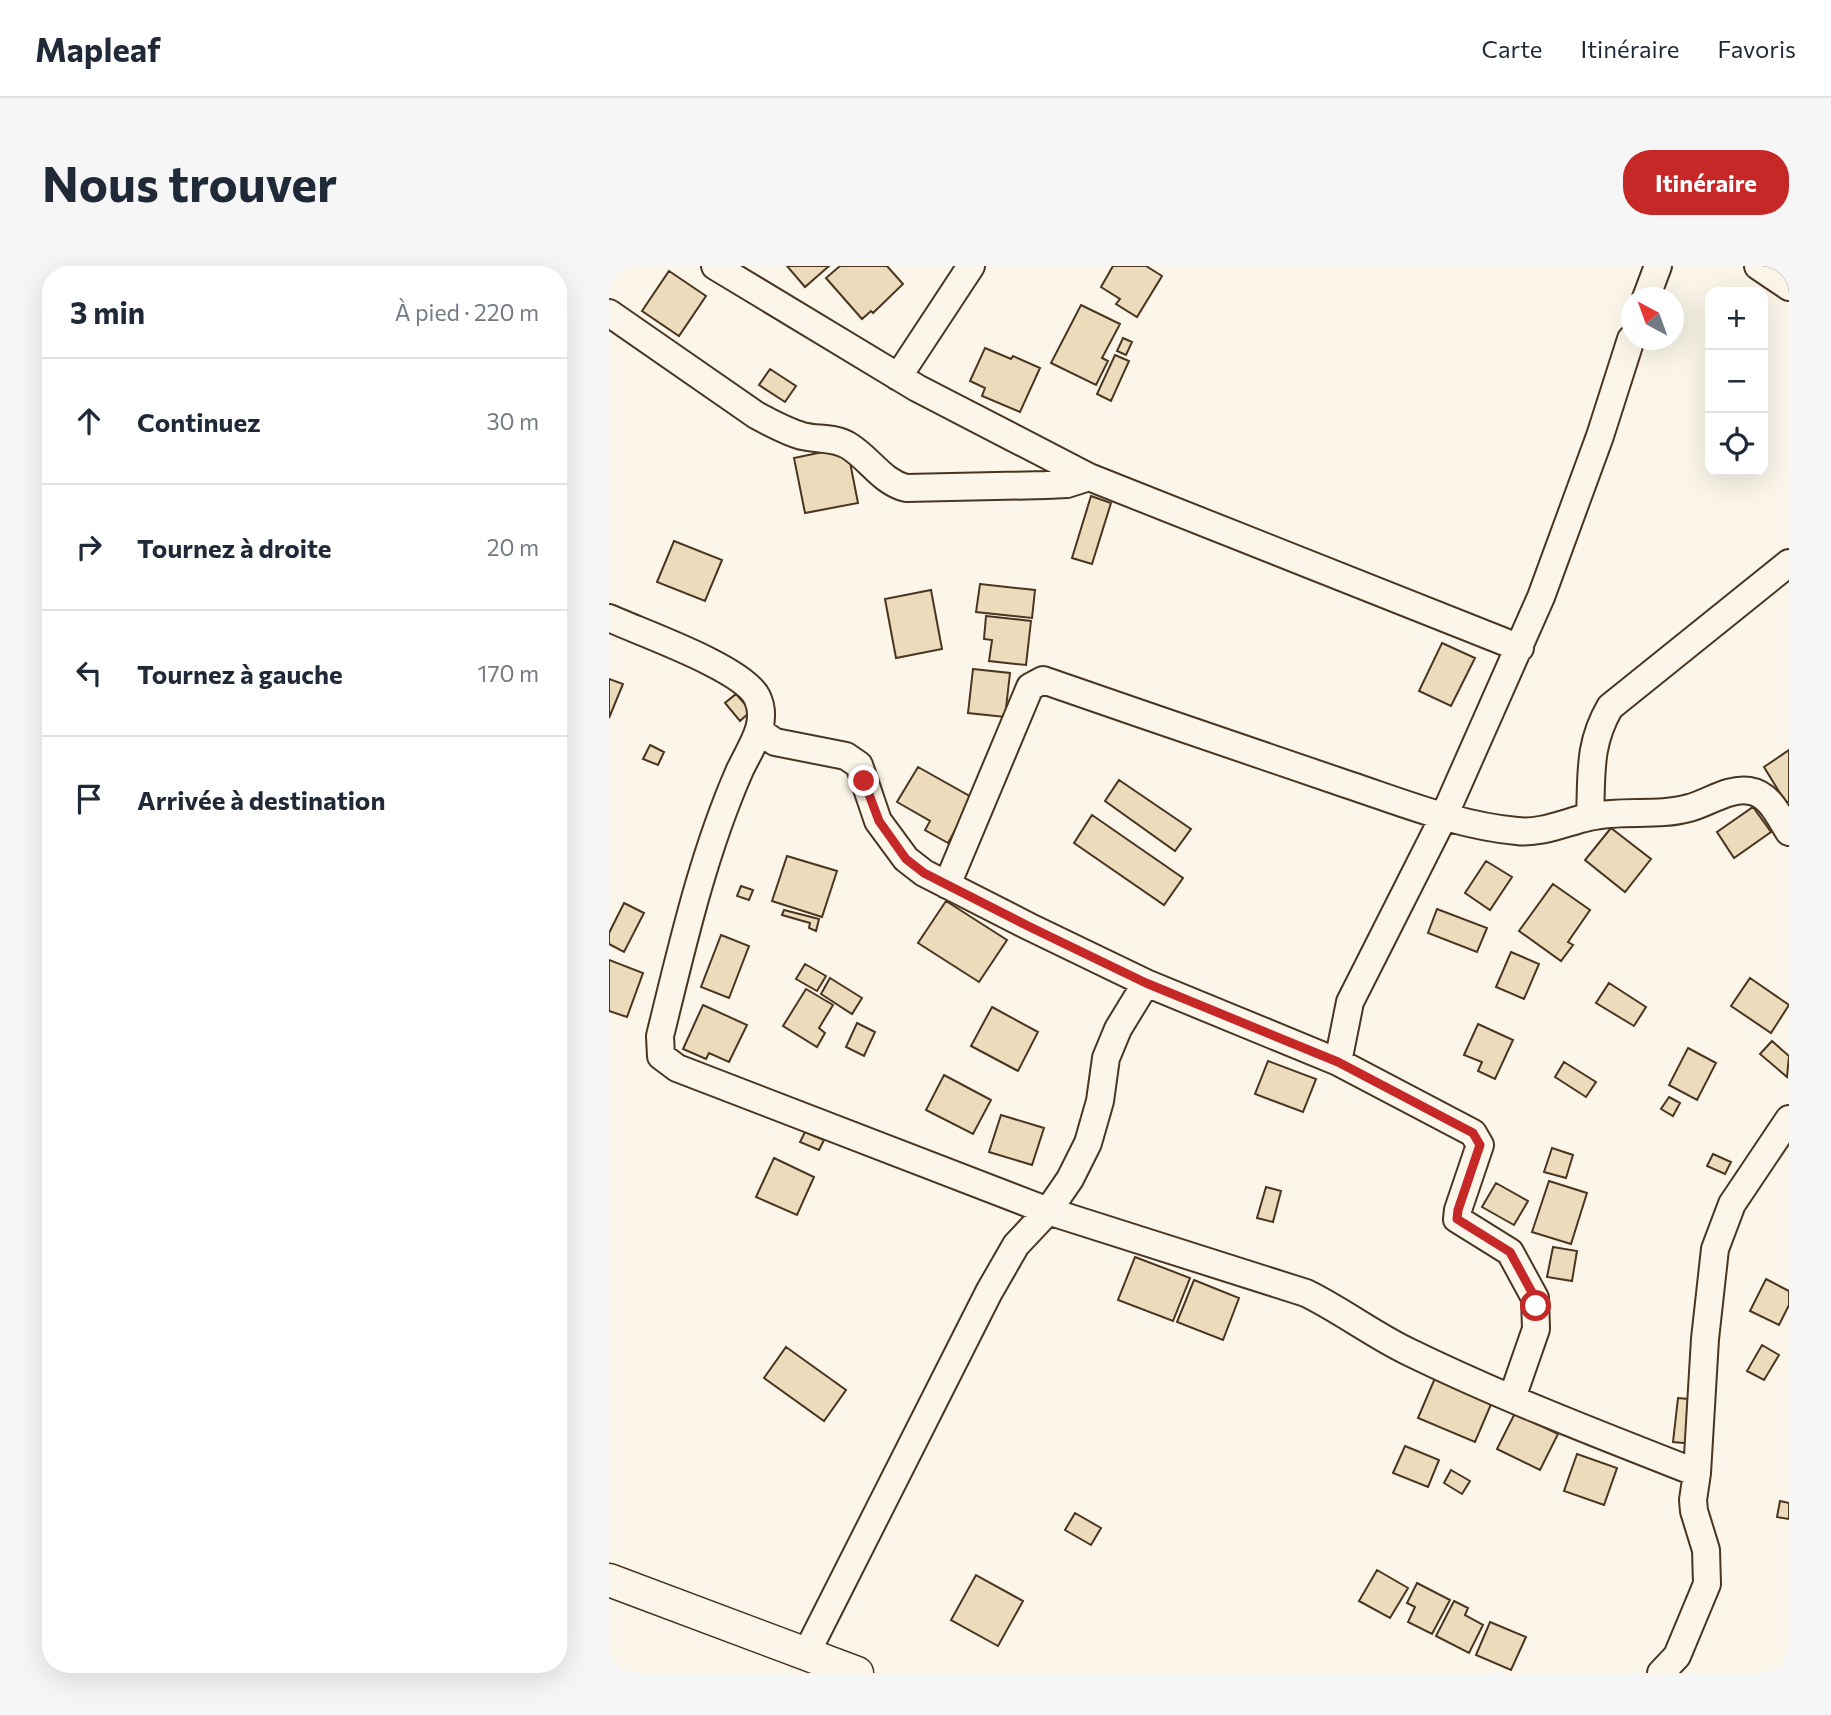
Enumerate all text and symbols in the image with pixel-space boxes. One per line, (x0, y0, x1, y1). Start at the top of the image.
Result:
text: Mapleaf (35, 28, 161, 69)
text: Carte (1482, 34, 1543, 63)
text: Itinéraire (1581, 34, 1680, 63)
text: Favoris (1718, 34, 1796, 63)
button: Itinéraire (1623, 150, 1789, 215)
text: Nous trouver (42, 152, 337, 212)
north arrow (1621, 287, 1684, 350)
map controls (1705, 287, 1768, 476)
button: + (1705, 287, 1768, 350)
text: 3 min (70, 293, 145, 330)
text: À pied · 220 m (395, 298, 539, 326)
button: − (1705, 350, 1768, 413)
icon: ahead (70, 402, 108, 440)
text: Continuez (137, 406, 261, 437)
text: 30 m (486, 407, 539, 435)
button: locate (1705, 413, 1768, 476)
icon: right (70, 528, 108, 566)
text: Tournez à droite (137, 532, 332, 563)
text: 20 m (487, 533, 539, 561)
icon: left (70, 654, 108, 692)
text: Tournez à gauche (137, 658, 343, 689)
text: 170 m (478, 659, 539, 687)
route end (848, 765, 879, 796)
icon: arrive (70, 780, 108, 818)
text: Arrivée à destination (137, 784, 385, 815)
route start (1520, 1290, 1551, 1321)

